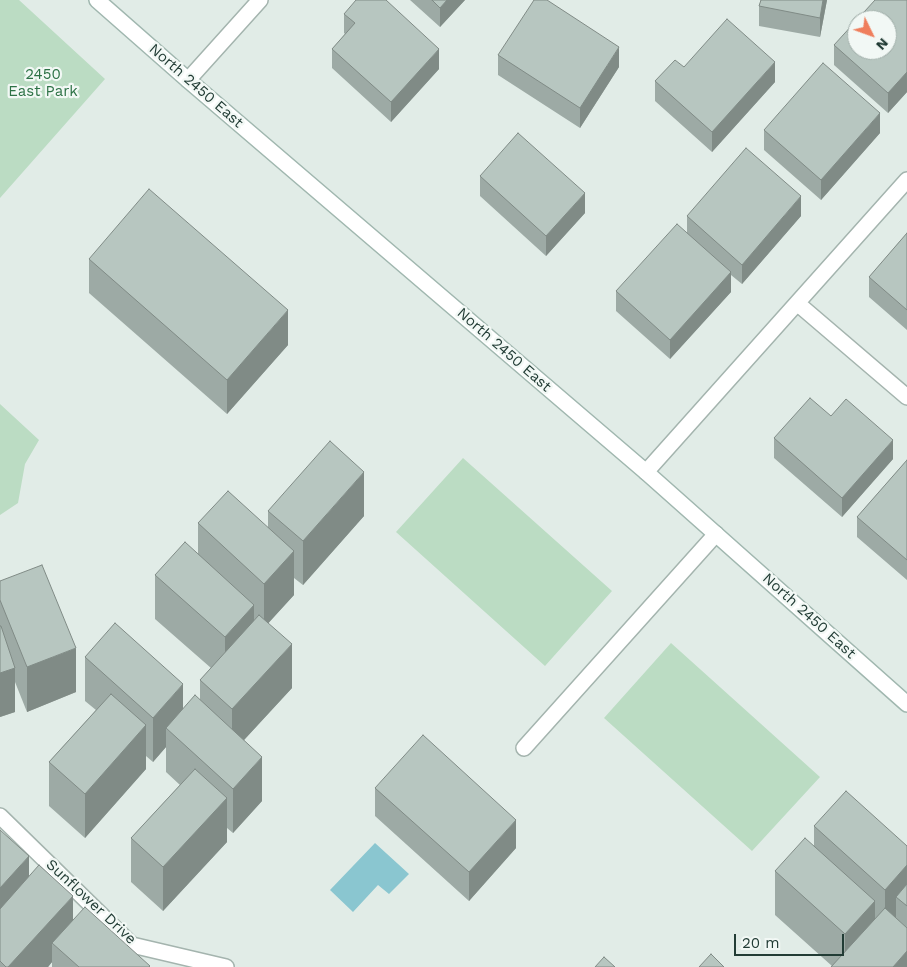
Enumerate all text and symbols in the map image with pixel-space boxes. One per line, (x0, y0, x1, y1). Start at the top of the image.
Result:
north arrow (847, 10, 897, 60)
text: N (873, 35, 892, 54)
street label: North 2450 East (145, 40, 247, 132)
park label: 2450 East Park (8, 66, 78, 101)
street label: North 2450 East (453, 304, 555, 396)
street label: North 2450 East (759, 569, 859, 663)
street label: Sunflower Drive (42, 856, 140, 948)
scale bar (737, 924, 847, 956)
text: 20 m (742, 934, 780, 952)

